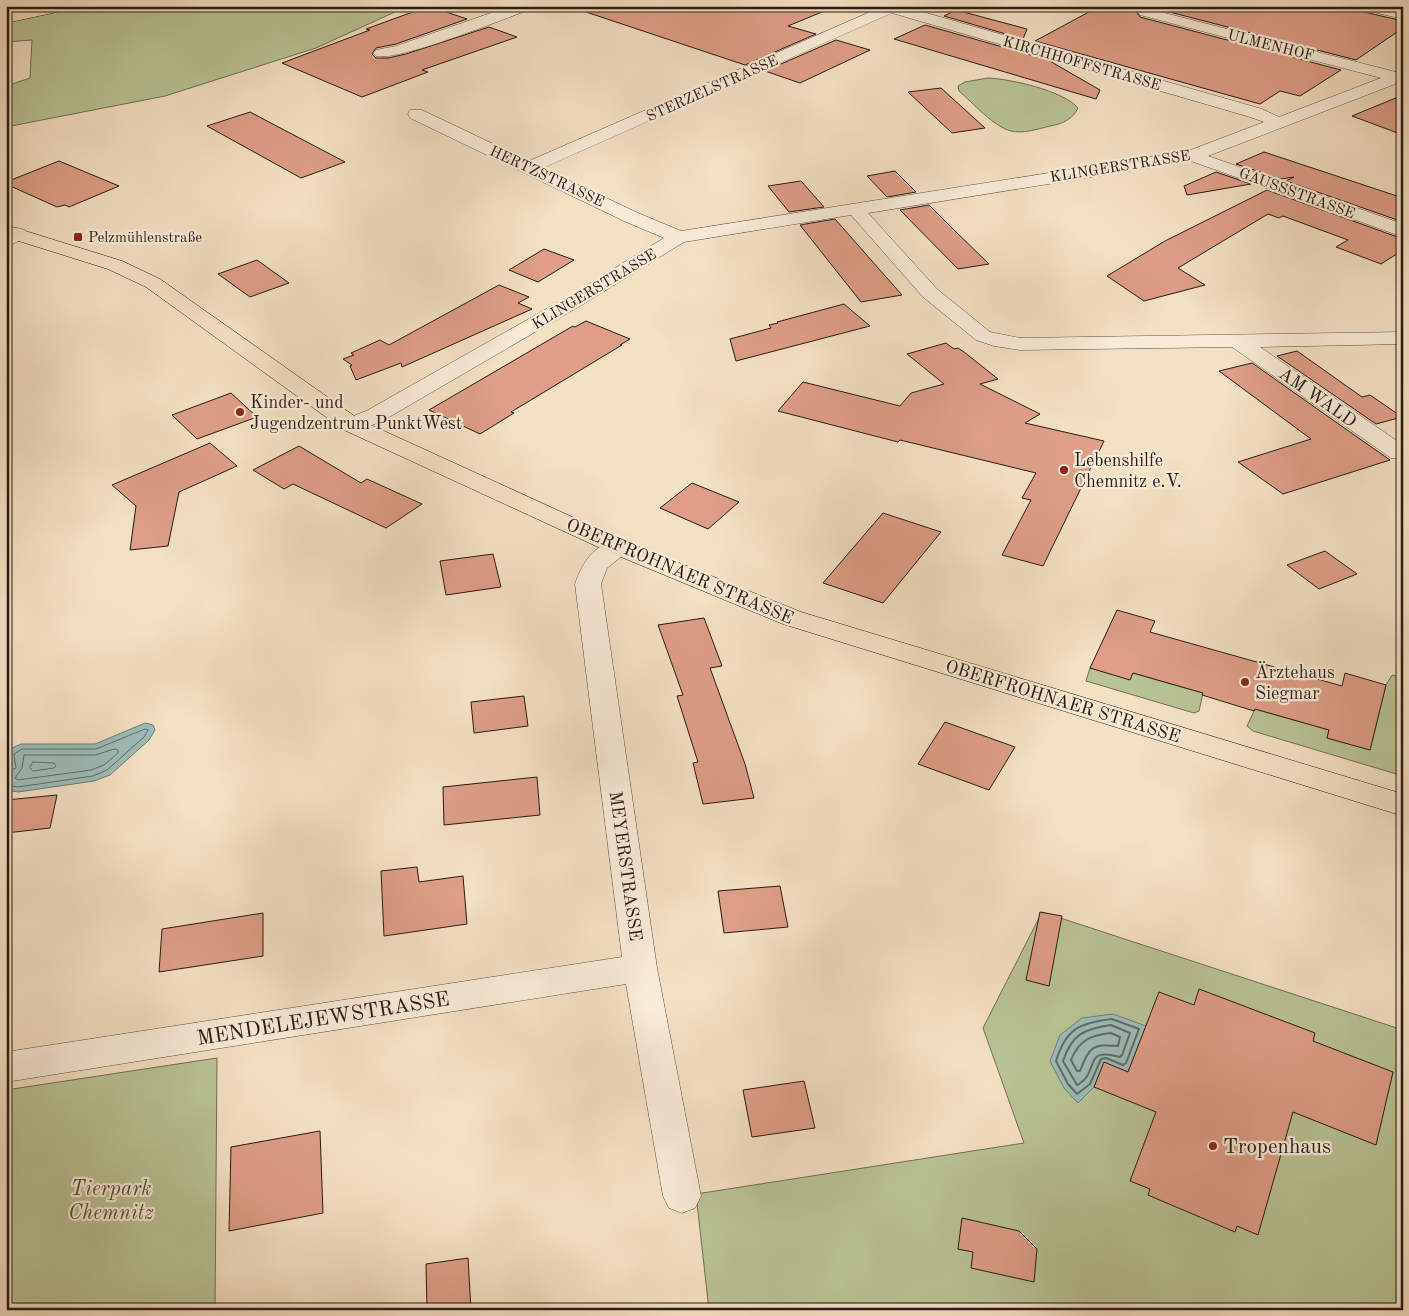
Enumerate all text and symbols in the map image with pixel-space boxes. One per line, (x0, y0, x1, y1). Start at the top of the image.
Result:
street label: ULMENHOF (1226, 28, 1315, 64)
street label: KIRCHHOFFSTRASSE (1001, 35, 1162, 94)
street label: STERZELSTRASSE (644, 54, 781, 125)
street label: HERTZSTRASSE (487, 144, 606, 210)
street label: KLINGERSTRASSE (1049, 149, 1191, 186)
street label: GAUSSSTRASSE (1237, 166, 1356, 222)
marker: Pelzmühlenstraße (72, 231, 84, 243)
place label: Pelzmühlenstraße (88, 231, 202, 246)
street label: KLINGERSTRASSE (530, 247, 659, 333)
street label: AM WALD (1275, 365, 1360, 431)
place label: Kinder- und Jugendzentrum PunktWest (250, 394, 462, 433)
marker: Kinder- und Jugendzentrum PunktWest (234, 406, 246, 418)
place label: Lebenshilfe Chemnitz e.V. (1074, 452, 1182, 491)
marker: Lebenshilfe Chemnitz e.V. (1058, 464, 1070, 476)
street label: OBERFROHNAER STRASSE (563, 516, 796, 628)
street label: OBERFROHNAER STRASSE (943, 658, 1182, 746)
place label: Ärztehaus Siegmar (1255, 661, 1335, 703)
marker: Ärztehaus Siegmar (1239, 676, 1251, 688)
street label: MEYERSTRASSE (606, 790, 644, 942)
street label: MENDELEJEWSTRASSE (195, 989, 451, 1050)
place label: Tropenhaus (1223, 1137, 1331, 1158)
marker: Tropenhaus (1207, 1140, 1219, 1152)
park label: Tierpark Chemnitz (68, 1179, 154, 1224)

